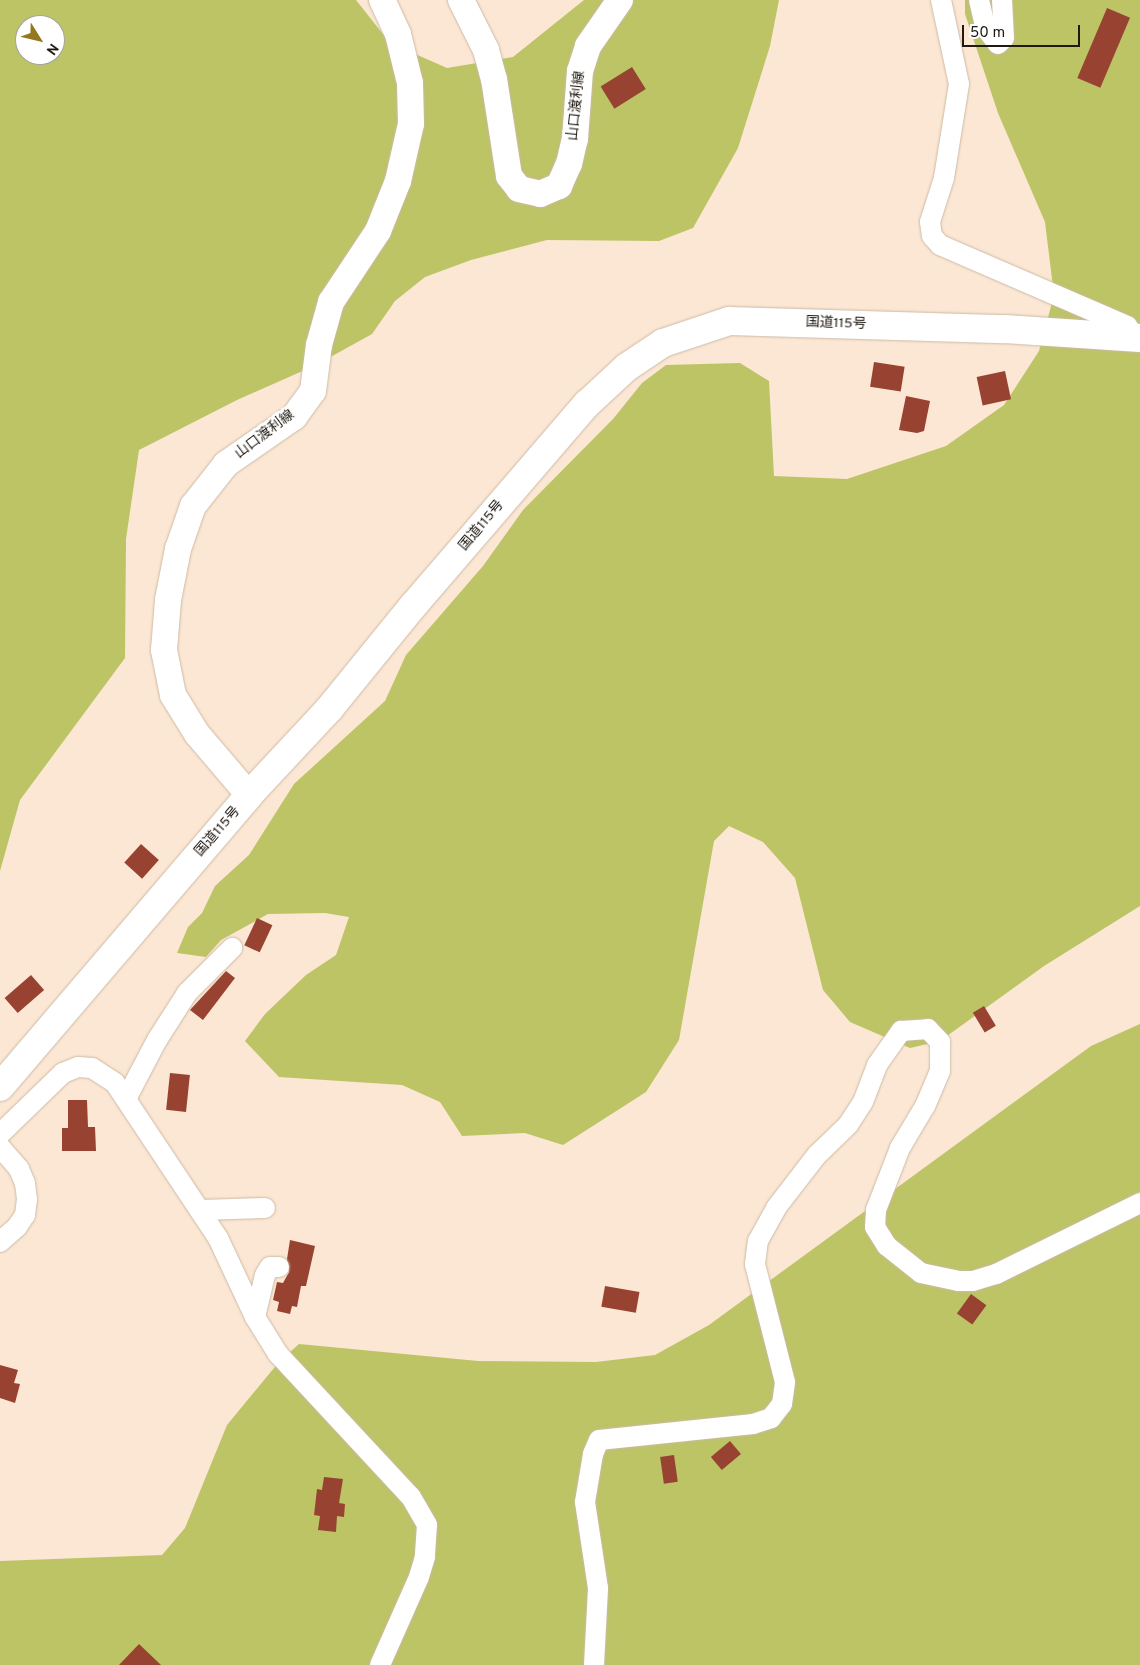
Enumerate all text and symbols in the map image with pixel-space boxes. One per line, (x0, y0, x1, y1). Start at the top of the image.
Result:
north arrow (15, 15, 65, 65)
scale bar (965, 15, 1082, 47)
text: 50 m (970, 24, 1005, 43)
text: N (42, 39, 62, 58)
street label: 山口渡利線 (565, 70, 589, 142)
street label: 国道115号 (805, 315, 867, 333)
street label: 山口渡利線 (232, 407, 298, 463)
street label: 国道115号 (456, 497, 508, 555)
street label: 国道115号 (192, 803, 244, 861)

